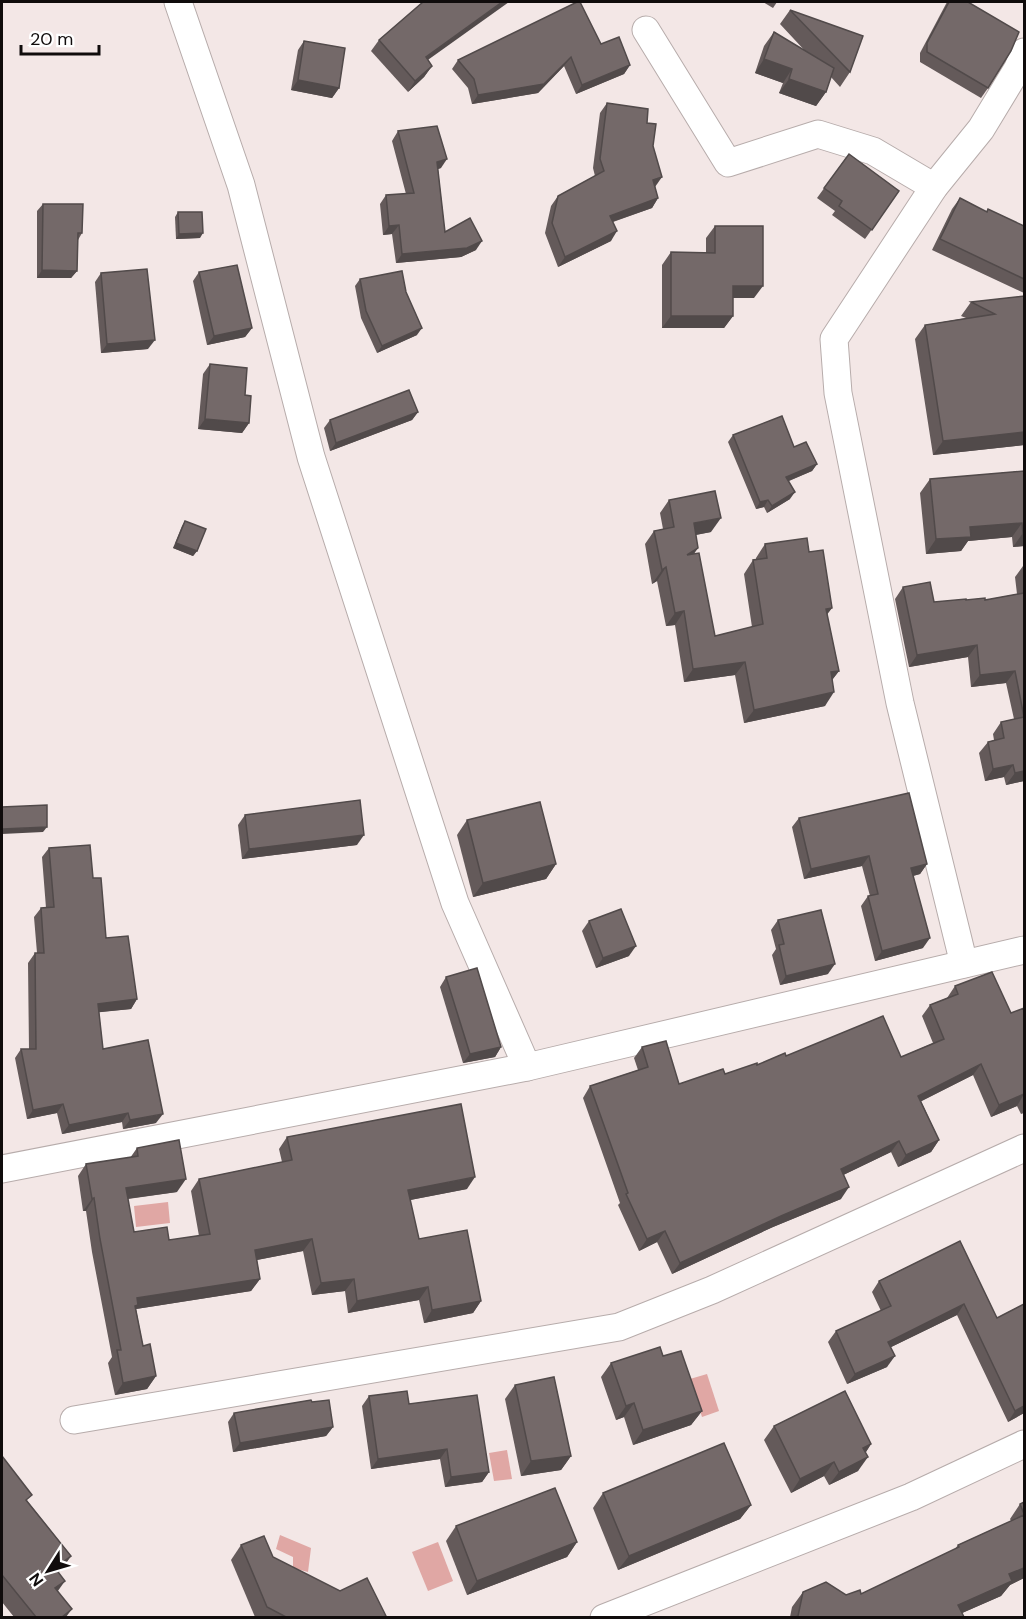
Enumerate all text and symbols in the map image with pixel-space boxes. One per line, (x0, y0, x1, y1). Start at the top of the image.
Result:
scale bar (21, 18, 99, 56)
text: 20 m (30, 27, 73, 51)
north arrow (18, 1541, 78, 1601)
text: N (25, 1569, 48, 1591)

